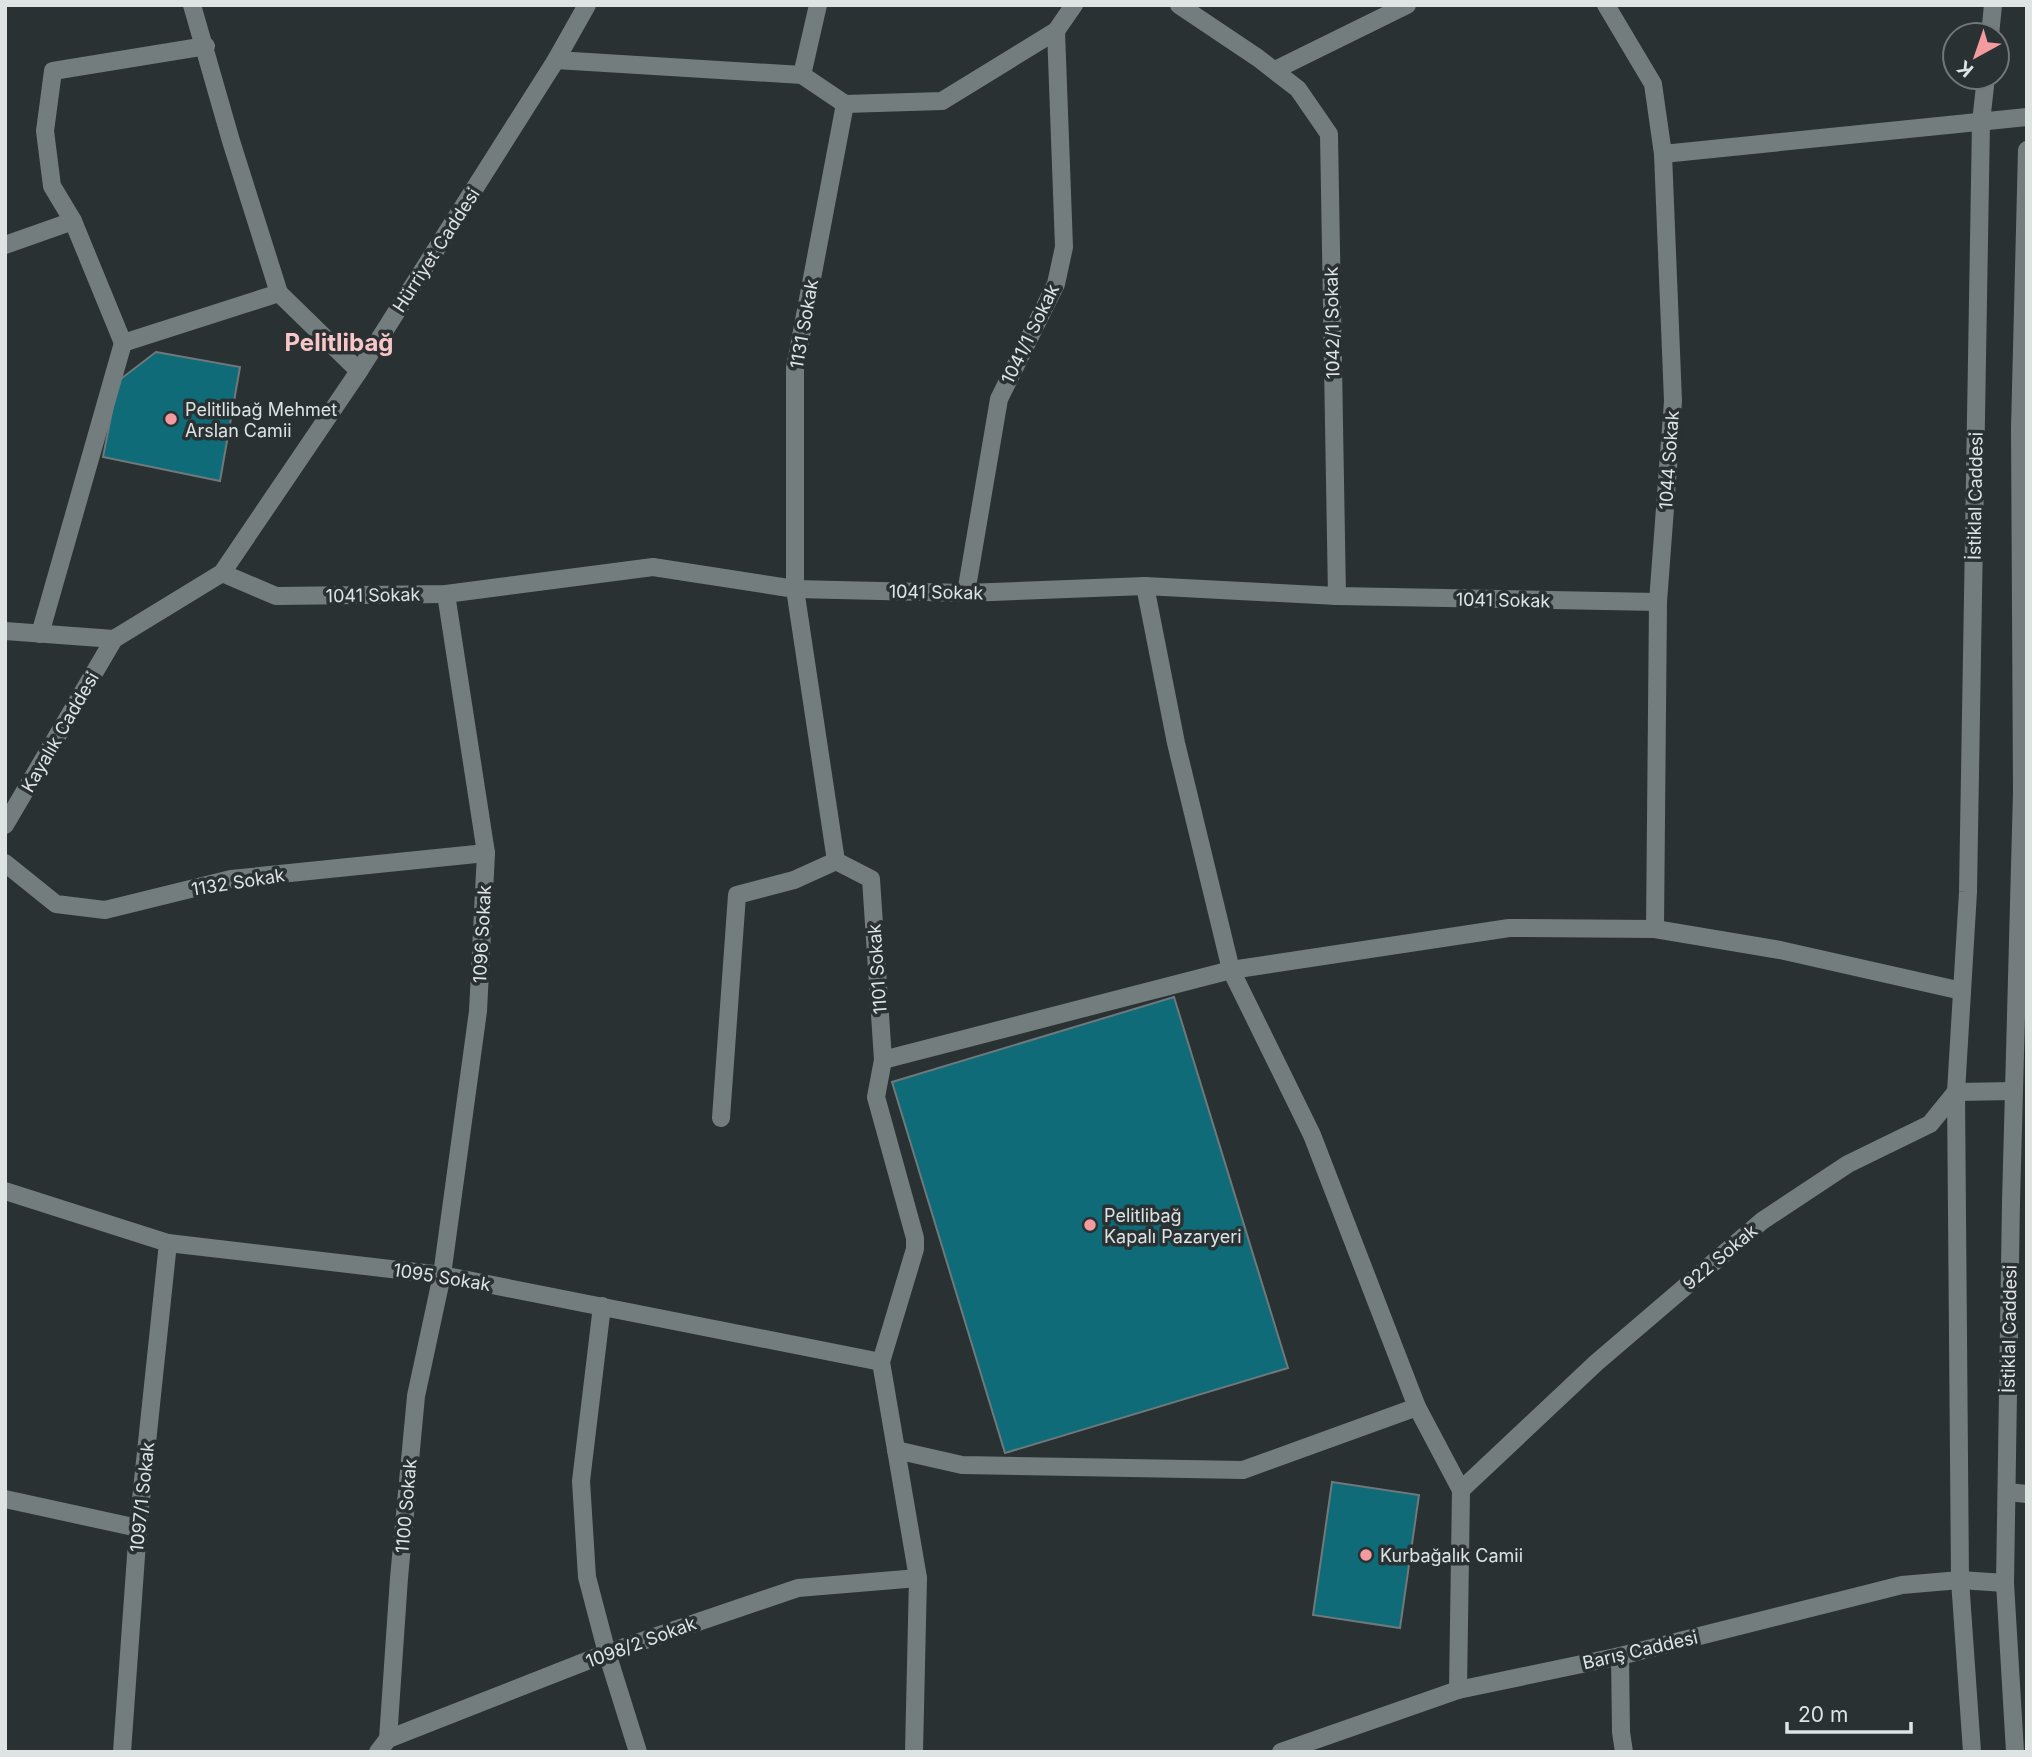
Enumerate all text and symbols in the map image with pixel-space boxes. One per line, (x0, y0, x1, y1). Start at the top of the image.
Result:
north arrow (1941, 21, 2011, 91)
text: K (1953, 55, 1978, 82)
street label: Hürriyet Caddesi (388, 184, 484, 316)
street label: 1042/1 Sokak (1321, 267, 1343, 379)
street label: 1131 Sokak (786, 278, 822, 370)
street label: 1041/1 Sokak (997, 281, 1063, 387)
district label: Pelitlibağ (285, 328, 393, 357)
place label: Pelitlibağ Mehmet Arslan Camii (185, 399, 337, 441)
street label: 1044 Sokak (1655, 410, 1683, 510)
marker: Pelitlibağ Mehmet Arslan Camii (163, 411, 179, 427)
street label: İstiklal Caddesi (1962, 432, 1987, 560)
street label: 1041 Sokak (889, 581, 984, 603)
street label: 1041 Sokak (326, 584, 421, 606)
street label: 1041 Sokak (1456, 589, 1551, 611)
street label: Kayalık Caddesi (17, 668, 103, 796)
street label: 1132 Sokak (190, 864, 286, 900)
street label: 1096 Sokak (469, 884, 495, 984)
street label: 1101 Sokak (863, 923, 891, 1015)
place label: Pelitlibağ Kapalı Pazaryeri (1104, 1205, 1242, 1247)
marker: Pelitlibağ Kapalı Pazaryeri (1082, 1217, 1098, 1233)
street label: 922 Sokak (1679, 1220, 1761, 1294)
street label: 1095 Sokak (392, 1259, 492, 1295)
street label: İstiklal Caddesi (1996, 1265, 2021, 1393)
street label: 1097/1 Sokak (126, 1441, 158, 1553)
street label: 1100 Sokak (391, 1458, 421, 1554)
place label: Kurbağalık Camii (1380, 1545, 1523, 1566)
marker: Kurbağalık Camii (1358, 1547, 1374, 1563)
street label: 1098/2 Sokak (583, 1612, 699, 1672)
street label: Barış Caddesi (1580, 1627, 1700, 1673)
scale bar (1787, 1690, 1911, 1734)
text: 20 m (1798, 1702, 1848, 1727)

